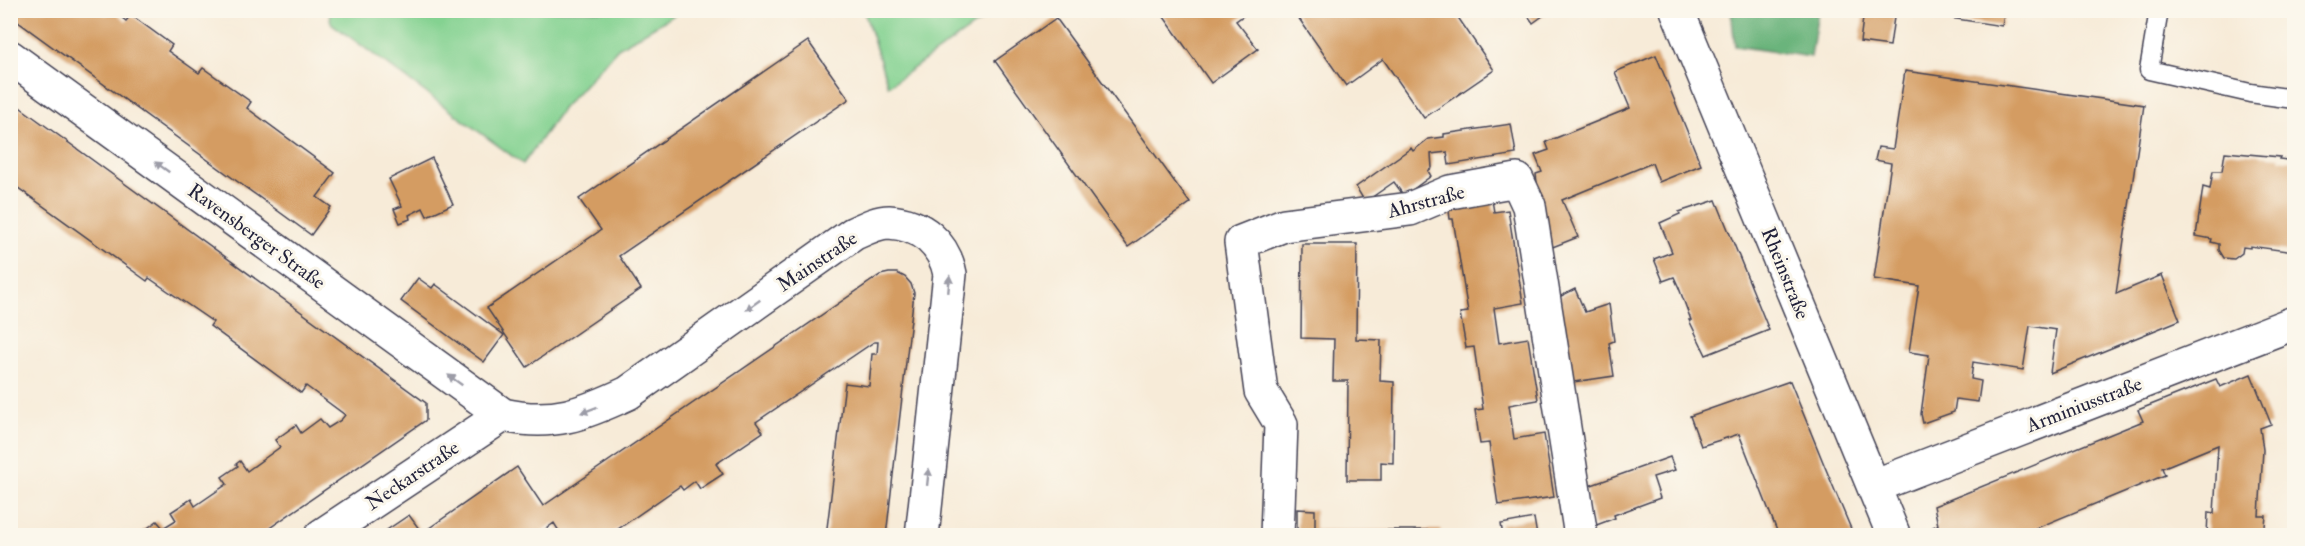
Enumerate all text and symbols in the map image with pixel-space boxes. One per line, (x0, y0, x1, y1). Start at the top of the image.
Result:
one-way arrow (154, 161, 170, 173)
street label: Ravensberger Straße (183, 178, 330, 295)
street label: Ahrstraße (1384, 179, 1467, 224)
street label: Rheinstraße (1756, 224, 1815, 323)
street label: Mainstraße (772, 226, 862, 297)
one-way arrow (944, 274, 954, 293)
one-way arrow (745, 299, 760, 311)
street label: Arminiusstraße (2022, 371, 2146, 438)
one-way arrow (448, 374, 464, 386)
one-way arrow (580, 406, 598, 415)
street label: Neckarstraße (361, 435, 464, 516)
one-way arrow (923, 468, 933, 487)

